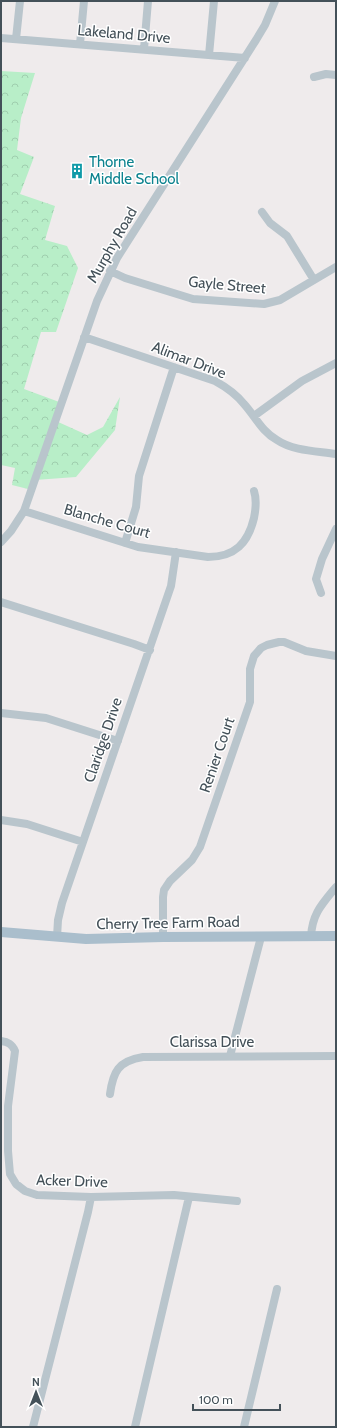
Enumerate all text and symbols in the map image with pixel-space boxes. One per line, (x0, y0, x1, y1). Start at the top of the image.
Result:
street label: Lakeland Drive (77, 21, 172, 47)
place label: Thorne Middle School (89, 153, 180, 188)
building icon: Thorne Middle School (68, 162, 86, 180)
street label: Murphy Road (83, 204, 141, 286)
street label: Gayle Street (188, 273, 266, 297)
street label: Alimar Drive (149, 338, 229, 382)
street label: Blanche Court (62, 500, 152, 542)
street label: Claridge Drive (80, 695, 126, 785)
street label: Renier Court (196, 715, 238, 795)
street label: Cherry Tree Farm Road (96, 913, 240, 933)
street label: Clarissa Drive (170, 1033, 255, 1051)
street label: Acker Drive (36, 1171, 108, 1191)
north arrow (16, 1372, 56, 1412)
text: N (32, 1375, 40, 1389)
scale bar (193, 1386, 280, 1412)
text: 100 m (199, 1392, 233, 1407)

